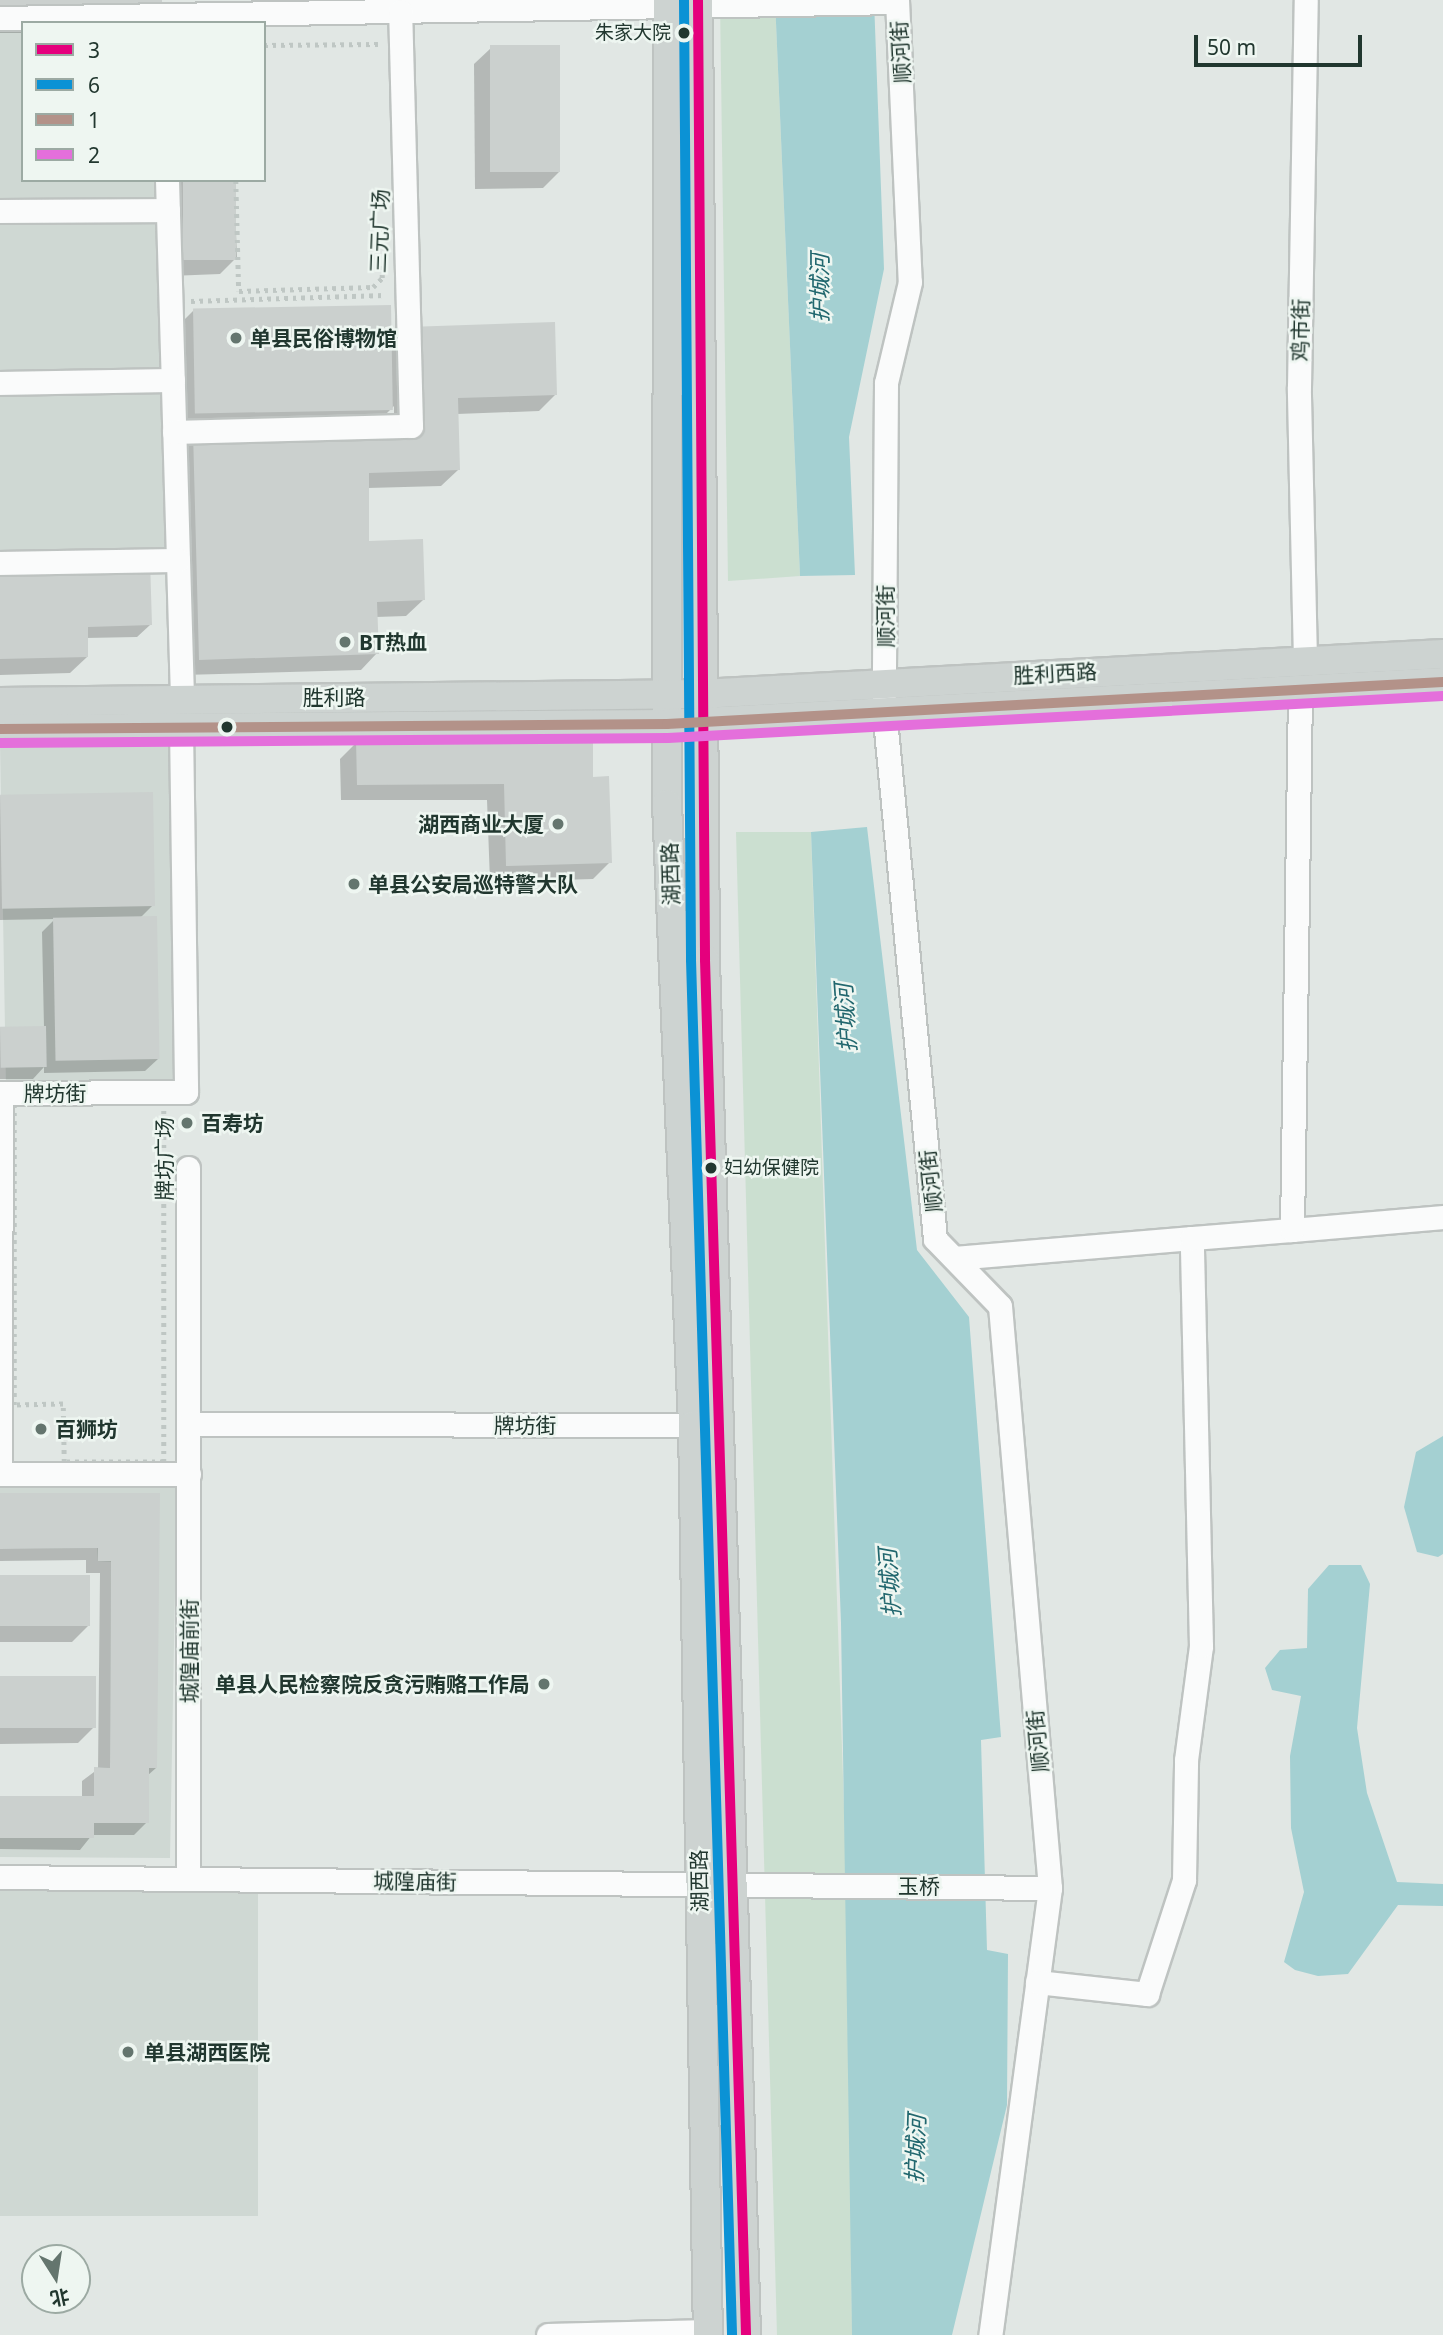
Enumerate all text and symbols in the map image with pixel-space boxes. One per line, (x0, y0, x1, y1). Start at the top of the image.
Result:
street label: 顺河街 (886, 20, 914, 84)
legend (21, 21, 266, 182)
scale bar (1198, 21, 1366, 65)
place label: 朱家大院 (595, 22, 671, 44)
marker: 朱家大院 (677, 26, 691, 40)
text: 50 m (1207, 33, 1256, 61)
text: 3 (88, 36, 100, 64)
text: 6 (88, 71, 100, 99)
text: 1 (88, 106, 100, 134)
text: 2 (88, 141, 100, 169)
street label: 三元广场 (365, 189, 393, 273)
water label: 护城河 (805, 254, 833, 322)
street label: 鸡市街 (1287, 298, 1313, 362)
place label: 单县民俗博物馆 (250, 325, 397, 351)
marker: 单县民俗博物馆 (228, 330, 244, 346)
street label: 顺河街 (872, 585, 898, 647)
place label: BT热血 (359, 629, 427, 655)
marker: BT热血 (337, 634, 353, 650)
street label: 胜利西路 (1012, 658, 1098, 688)
street label: 胜利路 (303, 684, 365, 710)
unlabelled marker (220, 720, 234, 734)
place label: 湖西商业大厦 (418, 811, 544, 837)
marker: 湖西商业大厦 (550, 816, 566, 832)
street label: 湖西路 (656, 842, 684, 906)
place label: 单县公安局巡特警大队 (368, 871, 578, 897)
marker: 单县公安局巡特警大队 (346, 876, 362, 892)
water label: 护城河 (829, 983, 861, 1053)
street label: 牌坊街 (24, 1080, 86, 1106)
place label: 百寿坊 (201, 1110, 264, 1136)
marker: 百寿坊 (179, 1115, 195, 1131)
street label: 牌坊广场 (151, 1117, 177, 1201)
street label: 顺河街 (914, 1148, 946, 1214)
place label: 妇幼保健院 (724, 1157, 819, 1179)
marker: 妇幼保健院 (704, 1161, 718, 1175)
street label: 牌坊街 (494, 1412, 556, 1438)
place label: 百狮坊 (55, 1416, 118, 1442)
marker: 百狮坊 (33, 1421, 49, 1437)
water label: 护城河 (873, 1548, 905, 1618)
street label: 城隍庙前街 (176, 1599, 202, 1703)
place label: 单县人民检察院反贪污贿赂工作局 (215, 1671, 530, 1697)
marker: 单县人民检察院反贪污贿赂工作局 (536, 1676, 552, 1692)
street label: 顺河街 (1022, 1709, 1052, 1773)
street label: 湖西路 (686, 1849, 712, 1913)
street label: 城隍庙街 (373, 1868, 457, 1894)
street label: 玉桥 (898, 1873, 940, 1899)
place label: 单县湖西医院 (144, 2039, 270, 2065)
marker: 单县湖西医院 (118, 2042, 138, 2062)
water label: 护城河 (900, 2114, 930, 2184)
north arrow (21, 2244, 91, 2314)
text: 北 (48, 2283, 72, 2312)

